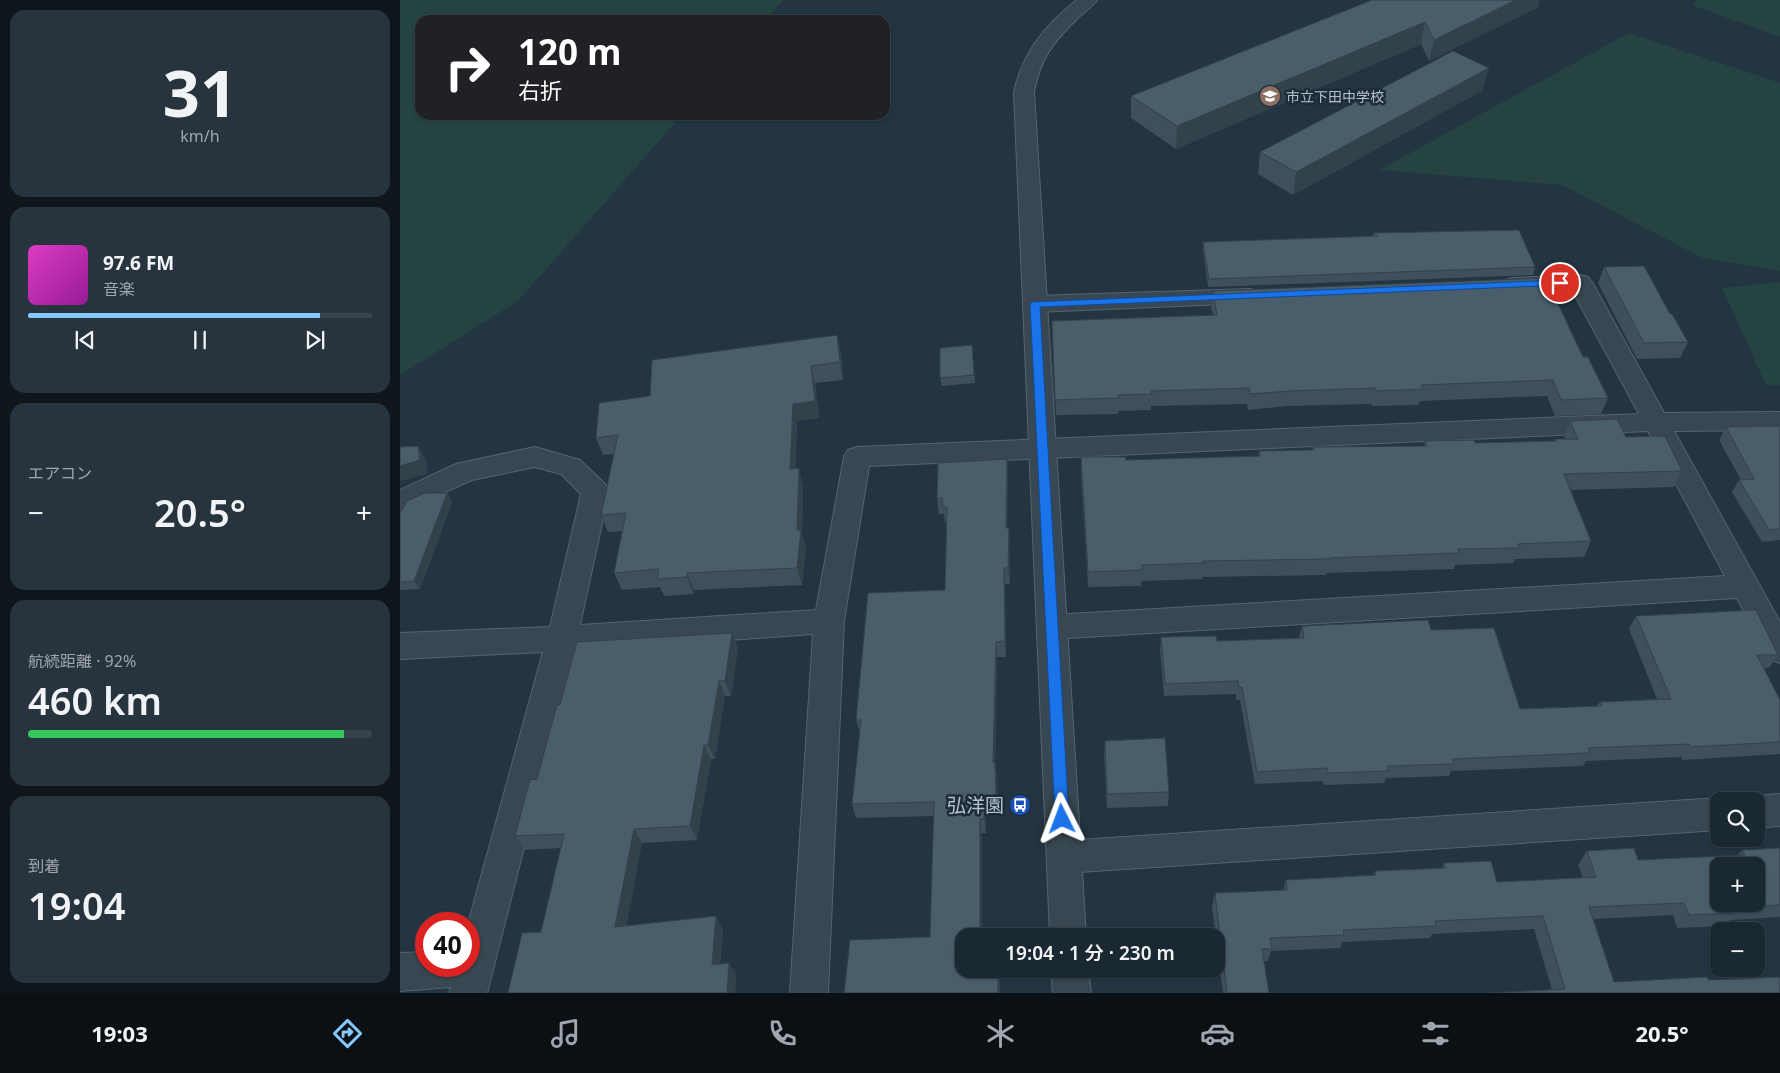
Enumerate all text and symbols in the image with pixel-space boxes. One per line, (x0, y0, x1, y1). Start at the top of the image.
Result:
text: 120 m (518, 28, 621, 75)
icon: right (435, 35, 500, 100)
text: 31 (163, 48, 237, 136)
text: 右折 (518, 75, 562, 105)
school or university icon: 市立下田中学校 (1258, 84, 1282, 108)
place label: 市立下田中学校 (1286, 87, 1384, 106)
text: km/h (180, 125, 220, 147)
text: 97.6 FM (103, 250, 174, 276)
pin (1539, 262, 1581, 304)
icon: arrive (1546, 269, 1574, 297)
text: 音楽 (103, 278, 135, 300)
icon: previous (71, 326, 99, 354)
icon: pause (186, 326, 214, 354)
icon: next (301, 326, 329, 354)
text: エアコン (28, 462, 92, 484)
text: 20.5° (154, 486, 246, 538)
text: − (28, 493, 44, 531)
text: + (356, 493, 372, 531)
text: 航続距離 · 92% (28, 650, 136, 672)
text: 460 km (28, 674, 162, 726)
place label: 弘洋園 (947, 792, 1004, 818)
position arrow (1035, 792, 1087, 844)
map controls (1710, 792, 1765, 977)
button: search (1710, 792, 1765, 847)
bus stop icon: 弘洋園 (1008, 793, 1032, 817)
text: 到着 (28, 855, 60, 877)
button: + (1710, 857, 1765, 912)
text: 19:04 (28, 879, 125, 931)
speed limit sign: 40 (415, 912, 480, 977)
button: − (1710, 922, 1765, 977)
text: 19:04 · 1 分 · 230 m (1005, 940, 1175, 966)
icon: directions (330, 1016, 365, 1051)
icon: music (548, 1016, 583, 1051)
icon: phone (765, 1016, 800, 1051)
icon: climate (983, 1016, 1018, 1051)
icon: car (1200, 1016, 1235, 1051)
icon: filters (1418, 1016, 1453, 1051)
text: 19:03 (91, 1018, 148, 1048)
text: 20.5° (1635, 1018, 1689, 1048)

